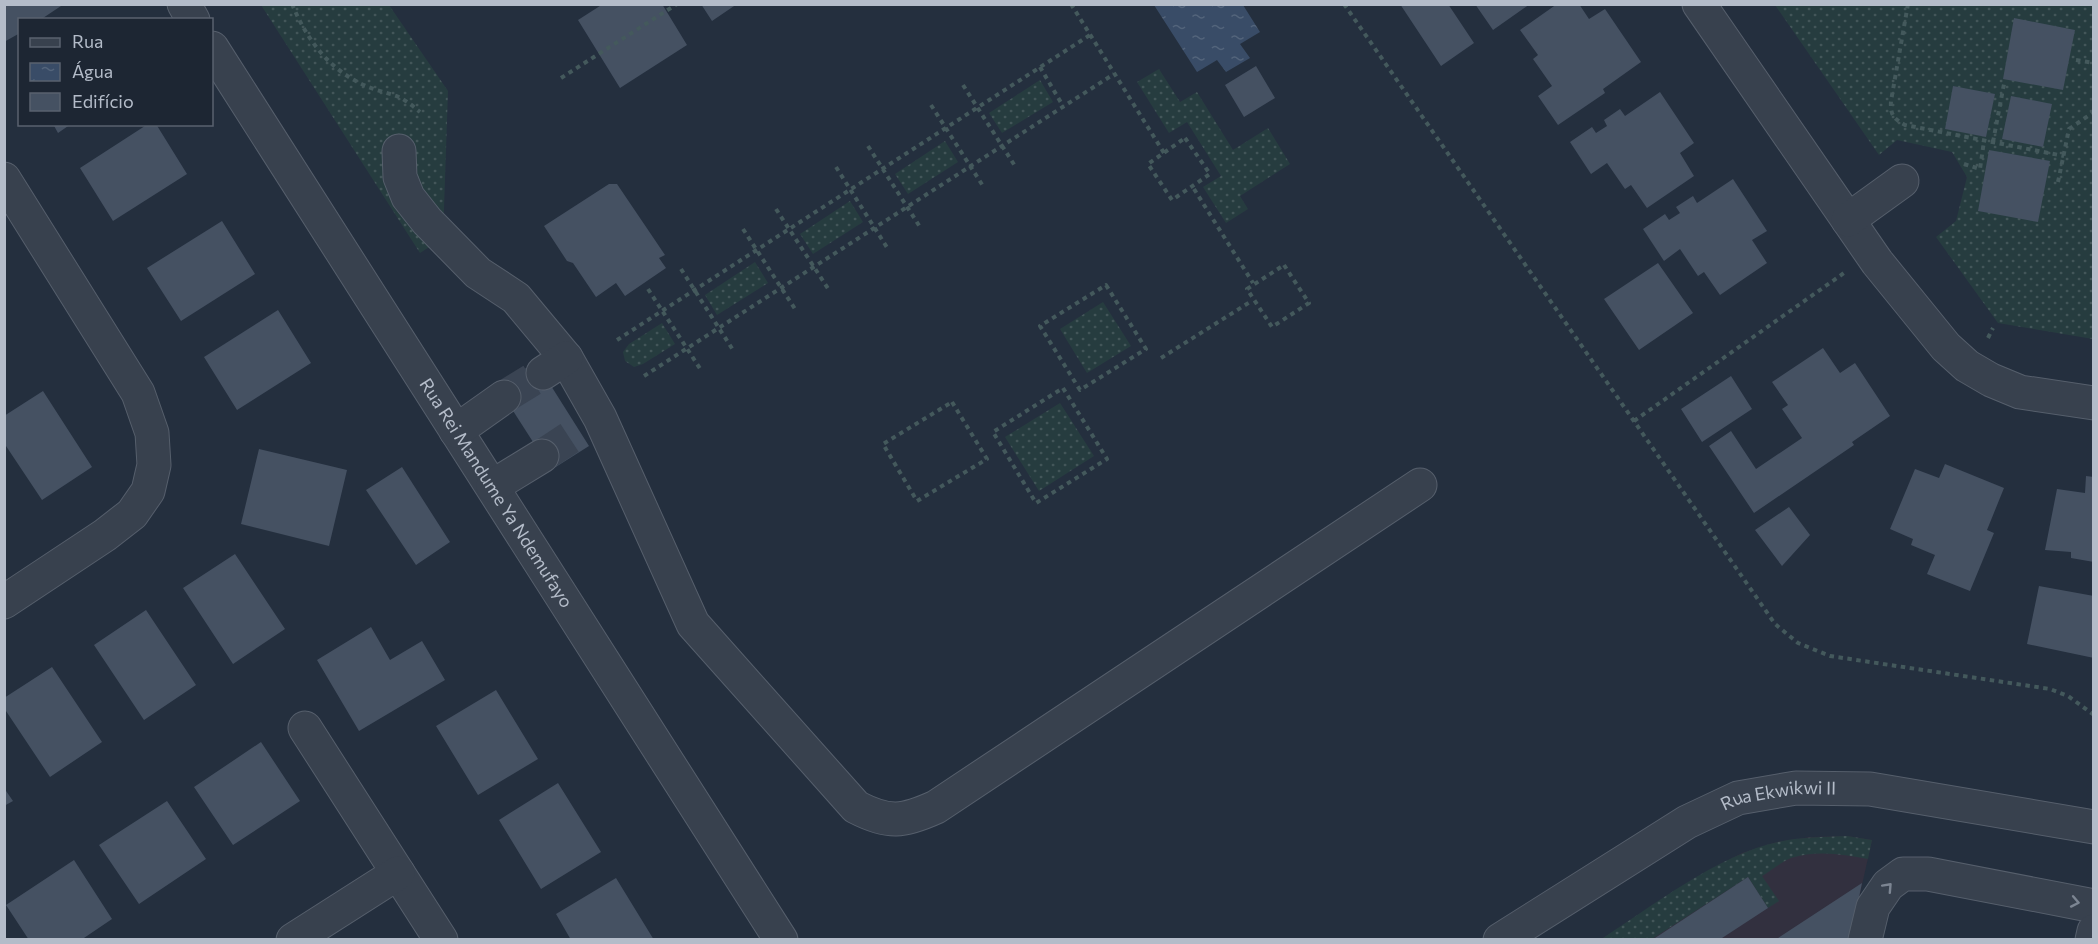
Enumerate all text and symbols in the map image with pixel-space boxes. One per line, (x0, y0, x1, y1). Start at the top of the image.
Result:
legend (18, 18, 213, 126)
text: Rua (72, 30, 103, 52)
text: Água (72, 60, 113, 82)
text: Edifício (72, 90, 134, 112)
street label: Rua Rei Mandume Ya Ndemufayo (415, 374, 578, 611)
street label: Rua Ekwikwi II (1717, 776, 1836, 815)
one-way arrow (1881, 884, 1892, 894)
one-way arrow (2070, 895, 2080, 908)

